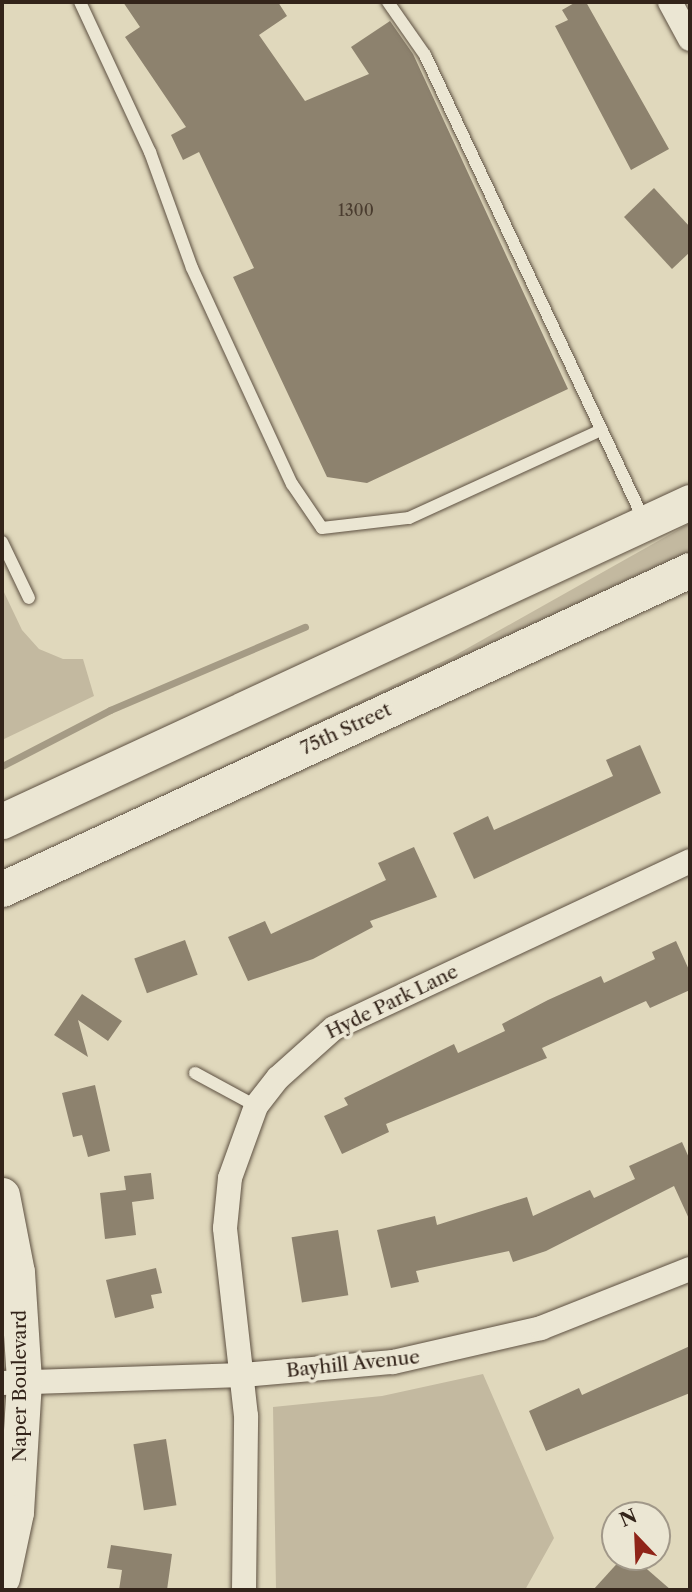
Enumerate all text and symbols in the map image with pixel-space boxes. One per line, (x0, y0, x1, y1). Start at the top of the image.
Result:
house number: 1300 (338, 200, 374, 220)
street label: 75th Street (297, 698, 395, 760)
street label: Hyde Park Lane (322, 960, 462, 1044)
street label: Naper Boulevard (9, 1310, 31, 1462)
street label: Bayhill Avenue (285, 1346, 421, 1382)
north arrow (601, 1501, 671, 1571)
text: N (616, 1504, 640, 1532)

